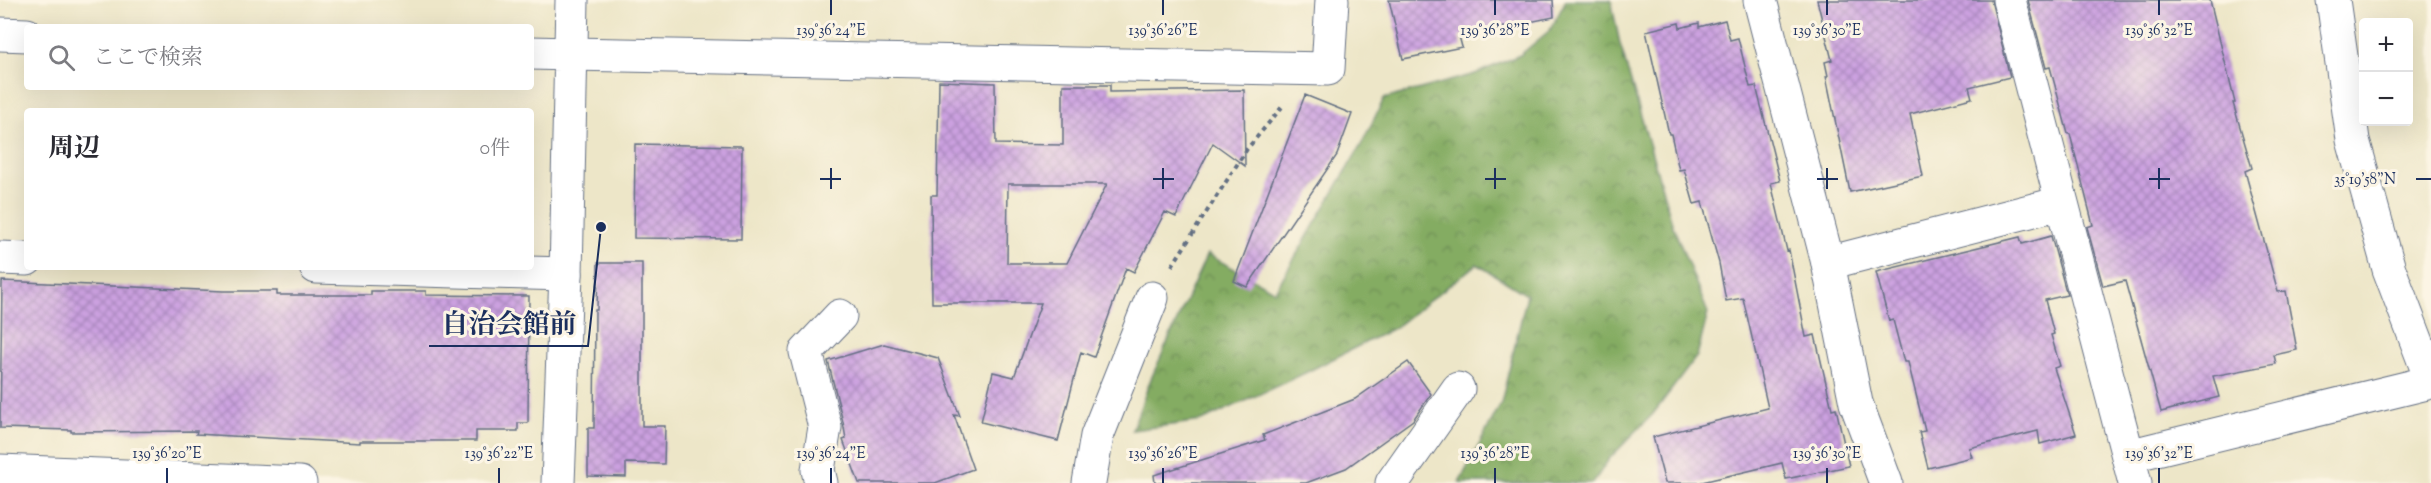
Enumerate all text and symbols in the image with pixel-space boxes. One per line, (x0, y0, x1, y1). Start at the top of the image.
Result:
map controls (2359, 18, 2413, 126)
button: + (2359, 18, 2413, 72)
text: 139°36'24"E (796, 21, 866, 42)
text: 139°36'26"E (1128, 21, 1198, 42)
text: 139°36'28"E (1460, 21, 1530, 42)
text: 139°36'30"E (1793, 21, 1861, 42)
text: 139°36'32"E (2125, 21, 2193, 42)
search box (24, 24, 534, 90)
icon: search (45, 41, 78, 74)
text: ここで検索 (93, 43, 203, 75)
button: − (2359, 72, 2413, 126)
text: 周辺 (48, 131, 100, 168)
text: 0件 (479, 135, 510, 164)
text: 35°19'58"N (2334, 170, 2396, 191)
callout: 自治会館前 (429, 301, 588, 346)
text: 自治会館前 (442, 307, 577, 346)
text: 139°36'20"E (132, 444, 202, 465)
text: 139°36'22"E (465, 444, 533, 465)
text: 139°36'24"E (796, 444, 866, 465)
text: 139°36'26"E (1128, 444, 1198, 465)
text: 139°36'28"E (1460, 444, 1530, 465)
text: 139°36'30"E (1793, 444, 1861, 465)
text: 139°36'32"E (2125, 444, 2193, 465)

